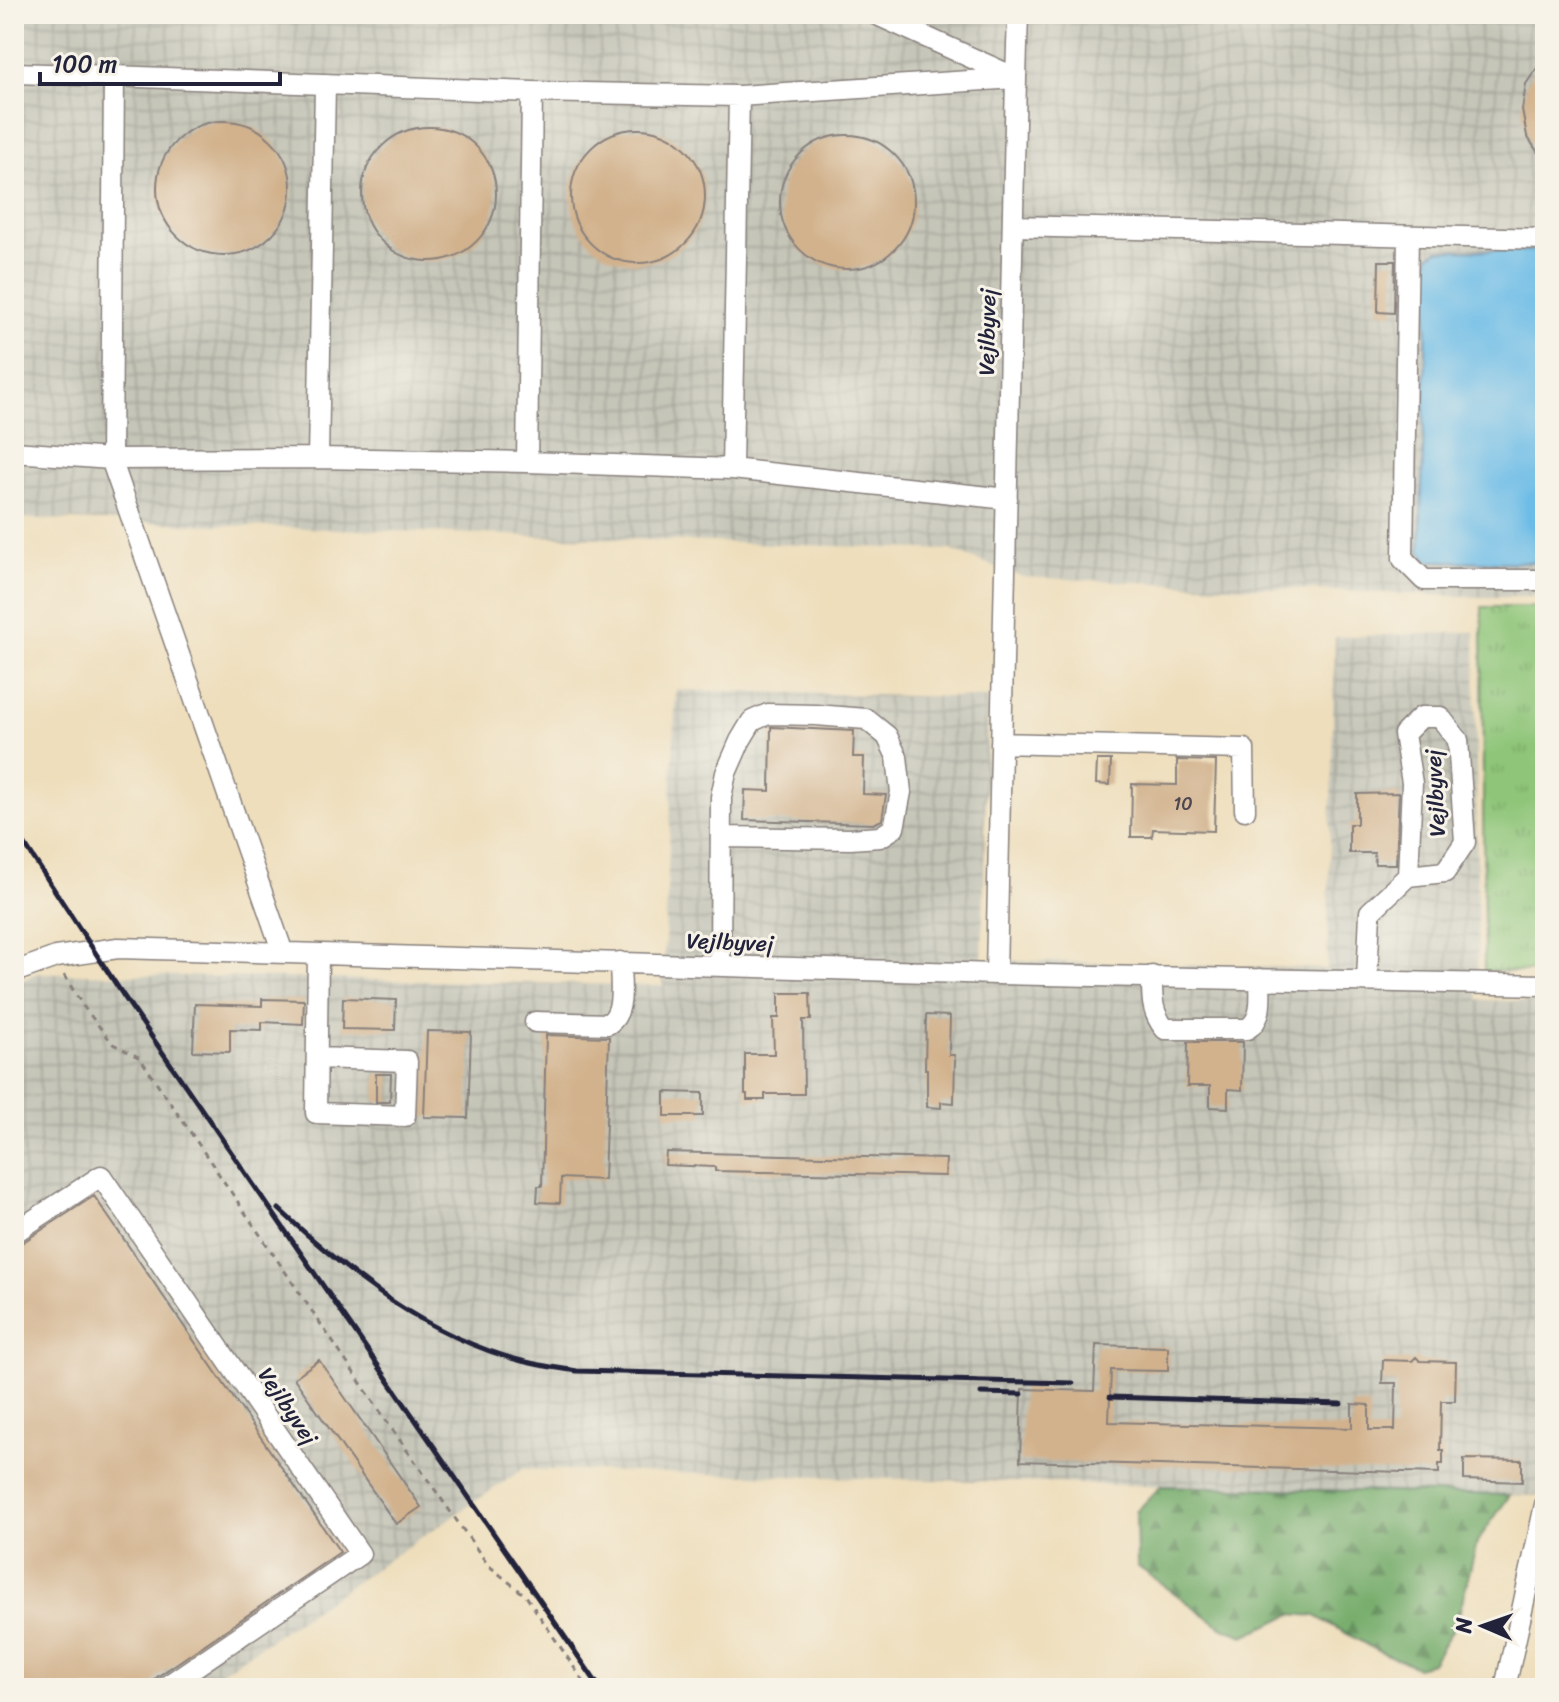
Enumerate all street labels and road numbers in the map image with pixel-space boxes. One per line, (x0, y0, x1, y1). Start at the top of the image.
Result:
street label: Vejlbyvej (967, 287, 1007, 376)
street label: Vejlbyvej (1413, 747, 1457, 838)
street label: Vejlbyvej (686, 921, 776, 963)
street label: Vejlbyvej (247, 1359, 329, 1454)

